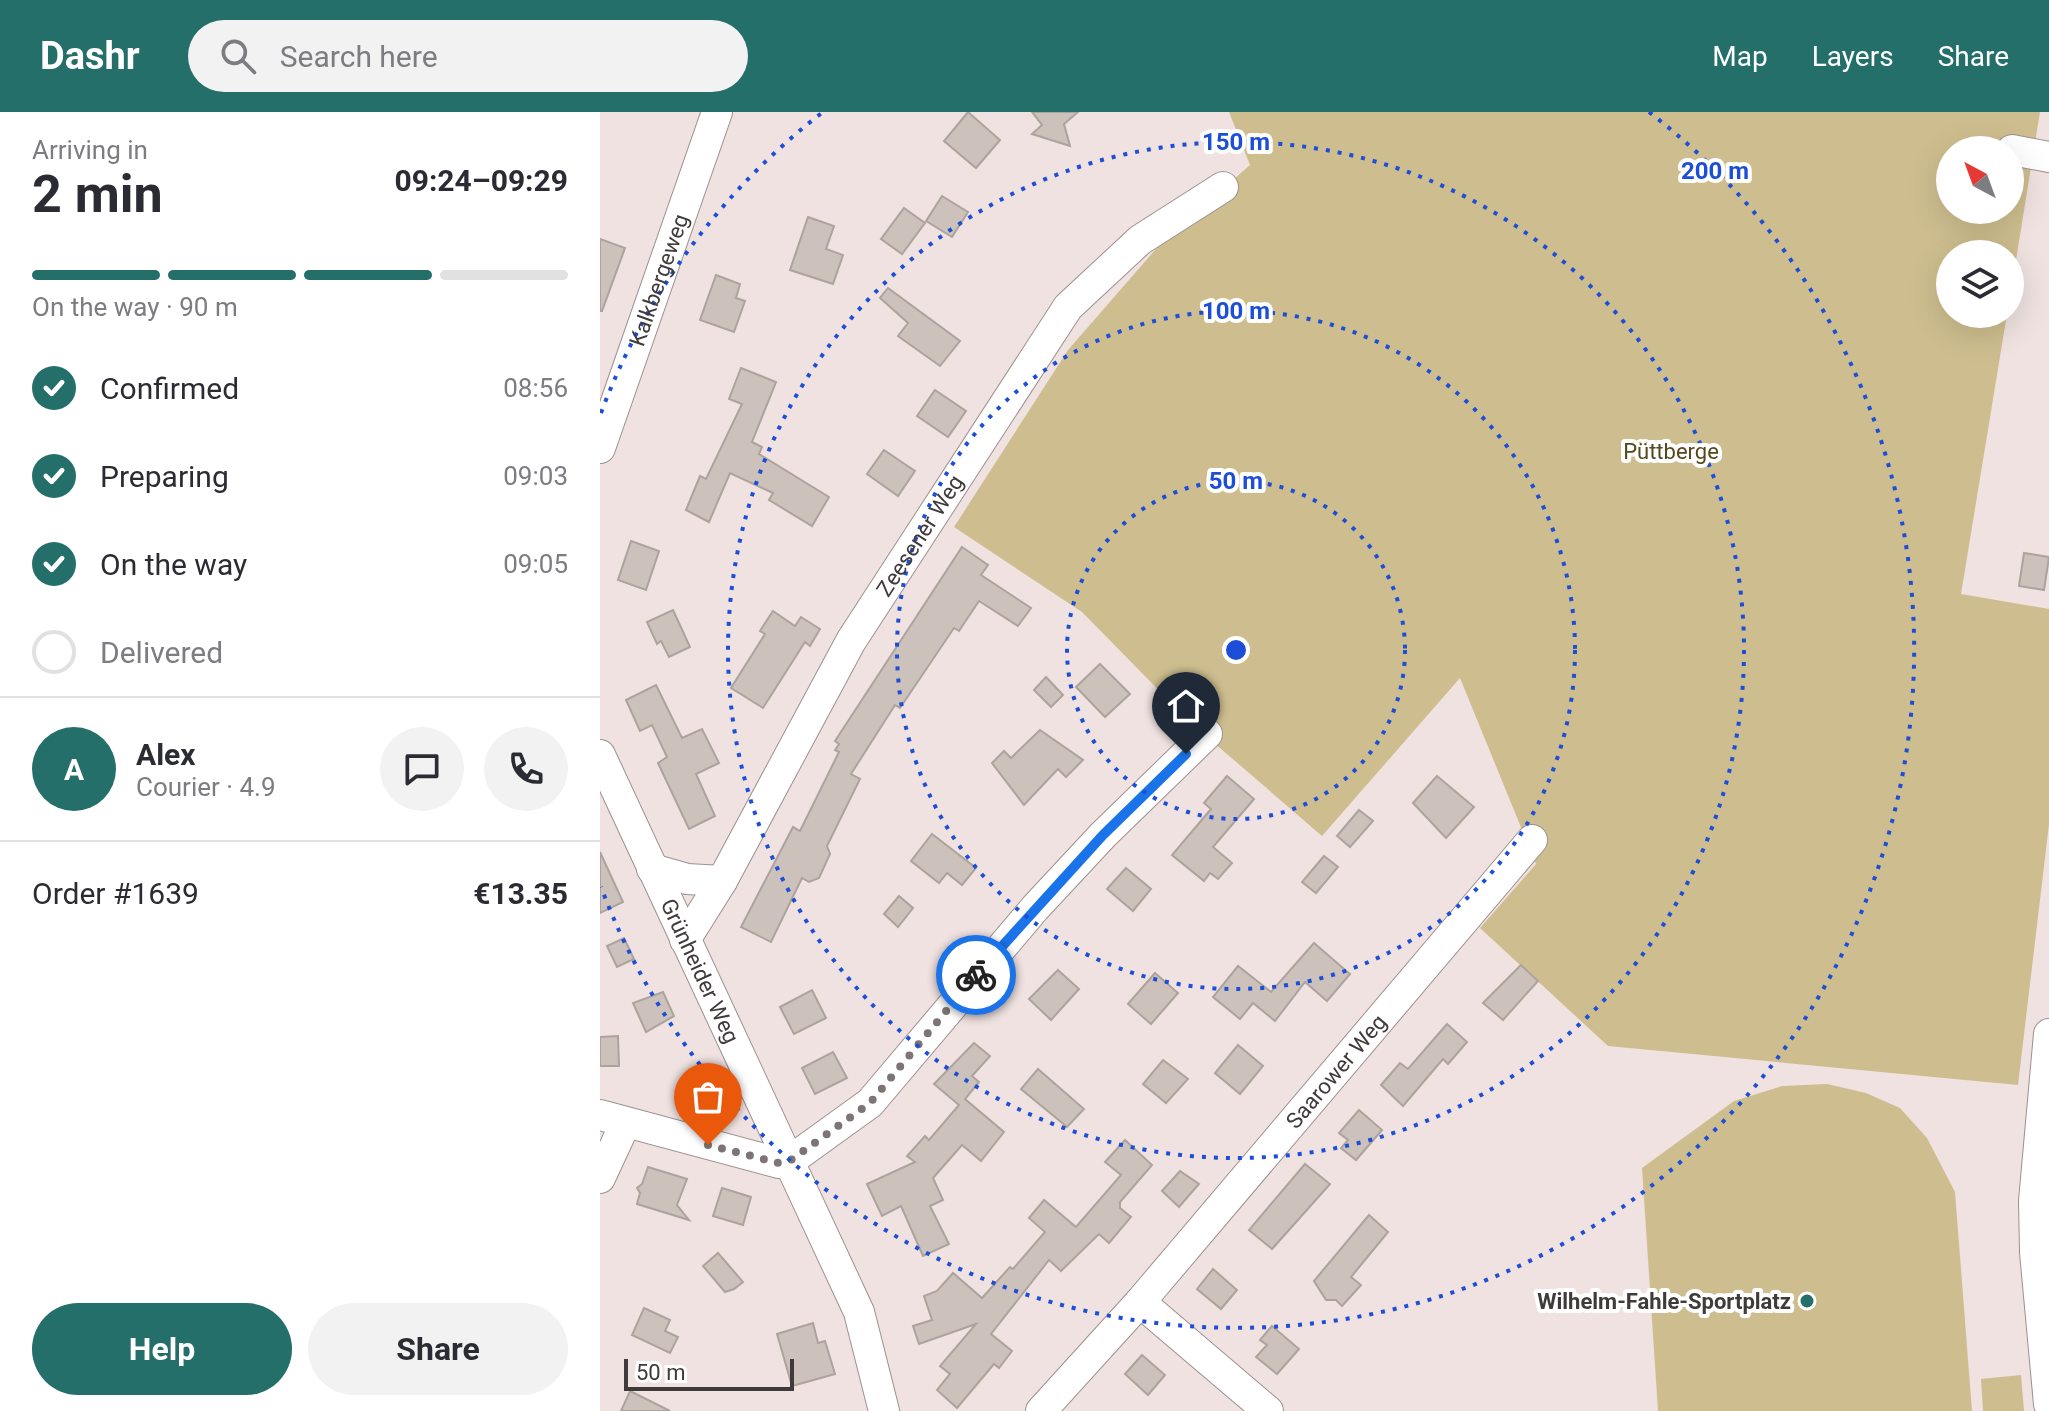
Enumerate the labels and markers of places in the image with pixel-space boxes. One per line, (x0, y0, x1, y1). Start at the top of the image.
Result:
centre of rings (1222, 636, 1250, 664)
pin (1152, 672, 1220, 754)
pin (674, 1063, 742, 1145)
place label: Wilhelm-Fahle-Sportplatz (1537, 1289, 1791, 1314)
marker: Wilhelm-Fahle-Sportplatz (1798, 1292, 1816, 1310)

